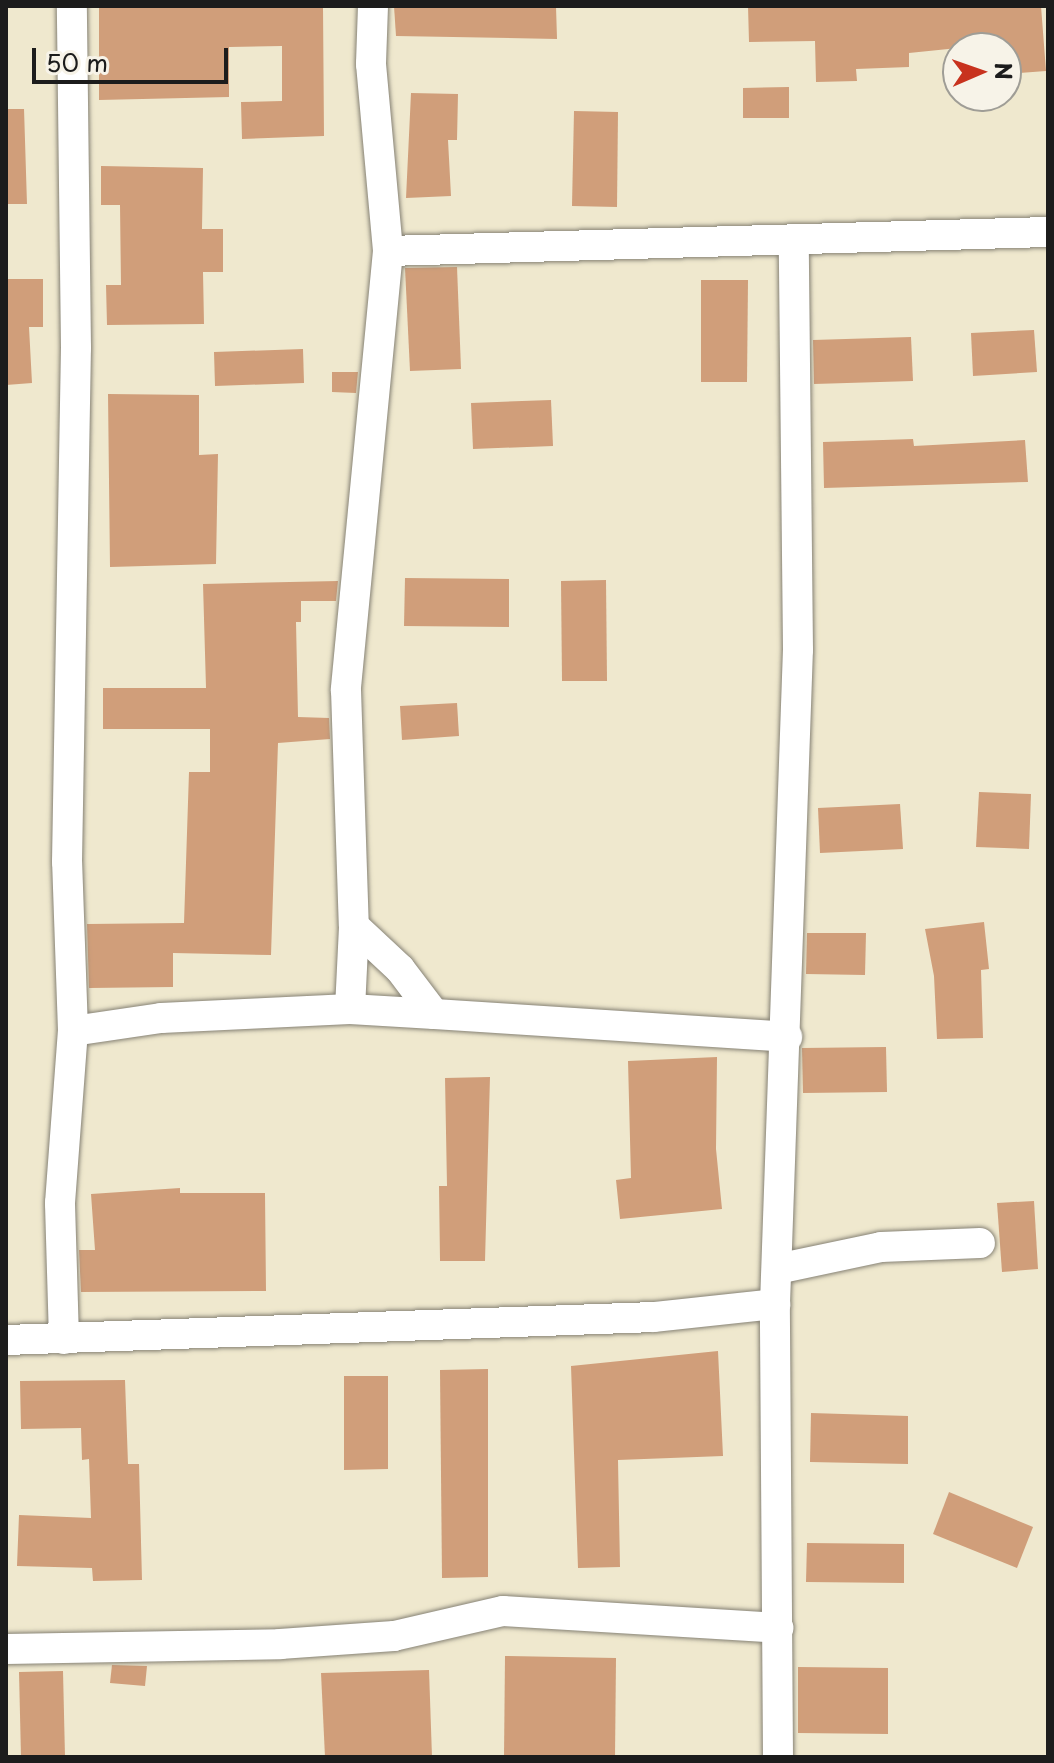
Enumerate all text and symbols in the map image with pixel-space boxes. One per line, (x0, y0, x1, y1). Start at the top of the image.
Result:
scale bar (36, 32, 232, 82)
north arrow (942, 32, 1022, 112)
text: 50 m (46, 44, 108, 80)
text: N (988, 62, 1021, 81)

